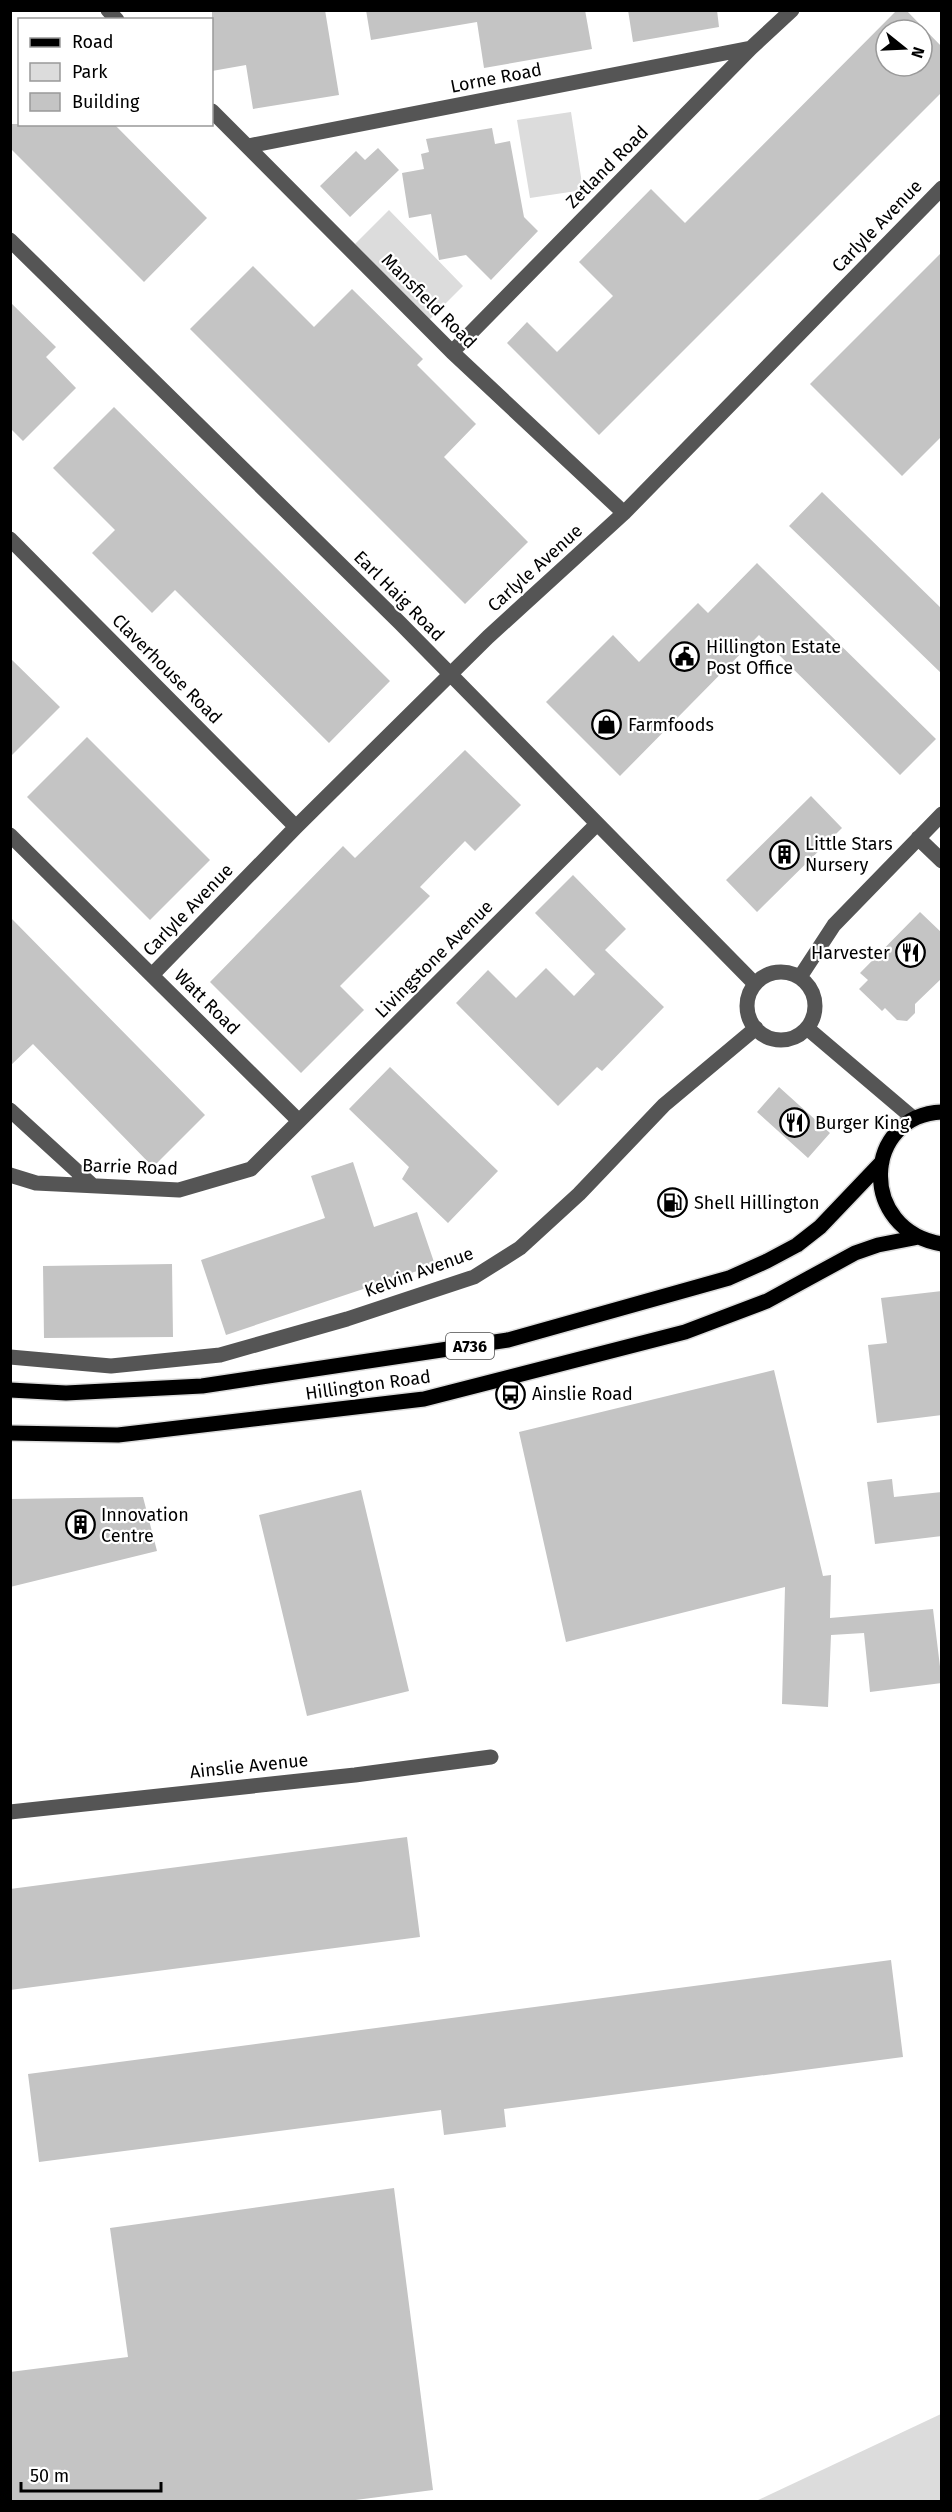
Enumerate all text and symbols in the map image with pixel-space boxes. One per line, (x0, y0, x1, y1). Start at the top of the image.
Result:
legend (18, 18, 213, 126)
north arrow (874, 18, 934, 78)
text: Road (72, 31, 114, 53)
text: N (907, 45, 928, 60)
street label: Lorne Road (448, 58, 544, 98)
text: Park (72, 61, 108, 83)
text: Building (72, 91, 140, 113)
street label: Zetland Road (561, 121, 653, 213)
street label: Carlyle Avenue (827, 175, 927, 277)
street label: Mansfield Road (377, 249, 481, 353)
street label: Carlyle Avenue (483, 520, 587, 616)
street label: Earl Haig Road (349, 546, 449, 646)
street label: Claverhouse Road (108, 610, 226, 728)
place label: Hillington Estate Post Office (706, 636, 841, 679)
public building icon: Hillington Estate Post Office (669, 641, 701, 673)
shop icon: Farmfoods (591, 709, 623, 741)
place label: Farmfoods (628, 714, 714, 736)
place label: Little Stars Nursery (805, 833, 893, 876)
building icon: Little Stars Nursery (768, 838, 800, 870)
street label: Carlyle Avenue (138, 859, 238, 961)
street label: Livingstone Avenue (370, 895, 498, 1023)
restaurant icon: Harvester (895, 937, 927, 969)
place label: Harvester (811, 942, 890, 964)
street label: Watt Road (170, 965, 244, 1039)
restaurant icon: Burger King (778, 1107, 810, 1139)
place label: Burger King (815, 1112, 910, 1134)
street label: Barrie Road (82, 1154, 178, 1180)
fuel station icon: Shell Hillington (657, 1187, 689, 1219)
place label: Shell Hillington (694, 1192, 820, 1214)
street label: Kelvin Avenue (362, 1242, 476, 1302)
road number: A736 (446, 1333, 494, 1359)
street label: Hillington Road (304, 1365, 432, 1405)
bus stop icon: Ainslie Road (495, 1378, 527, 1410)
place label: Ainslie Road (532, 1383, 633, 1405)
place label: Innovation Centre (101, 1504, 189, 1547)
building icon: Innovation Centre (64, 1509, 96, 1541)
street label: Ainslie Avenue (189, 1749, 309, 1783)
scale bar (21, 2455, 160, 2493)
text: 50 m (30, 2465, 69, 2487)

